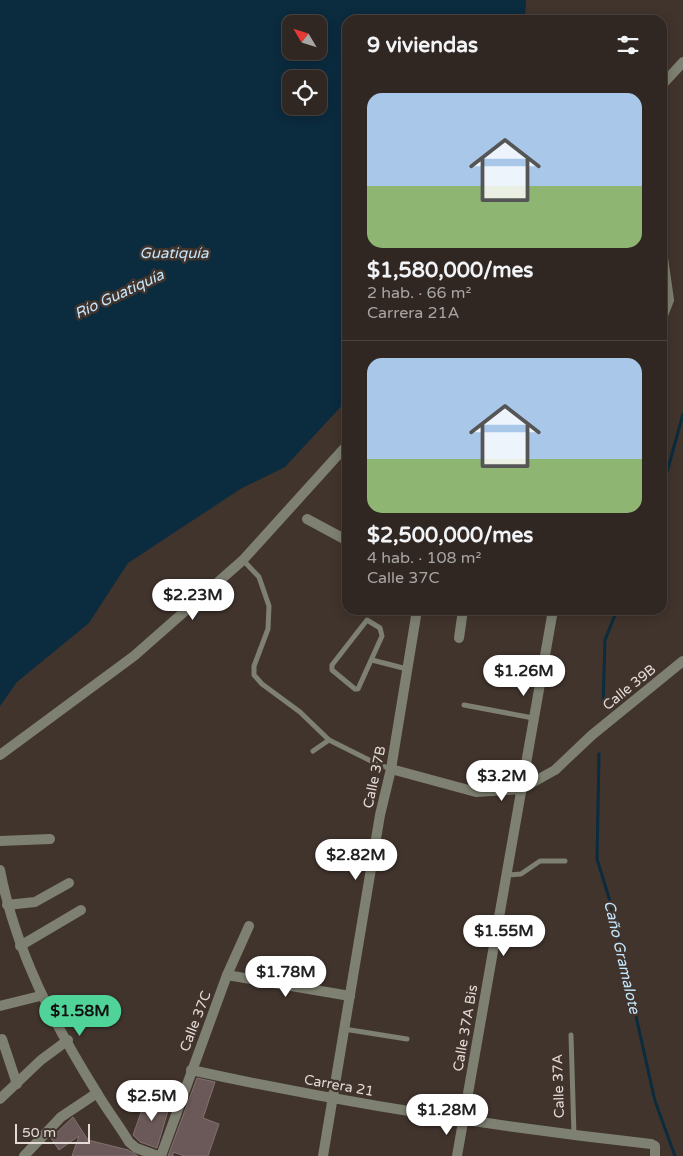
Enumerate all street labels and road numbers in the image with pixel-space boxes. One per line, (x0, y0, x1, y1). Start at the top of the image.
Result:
street label: Calle 39B (599, 661, 659, 714)
street label: Calle 37B (360, 744, 389, 810)
street label: Calle 37A Bis (450, 983, 482, 1073)
street label: Calle 37C (176, 988, 215, 1054)
street label: Calle 37A (549, 1054, 568, 1118)
street label: Carrera 21 (303, 1071, 375, 1100)

